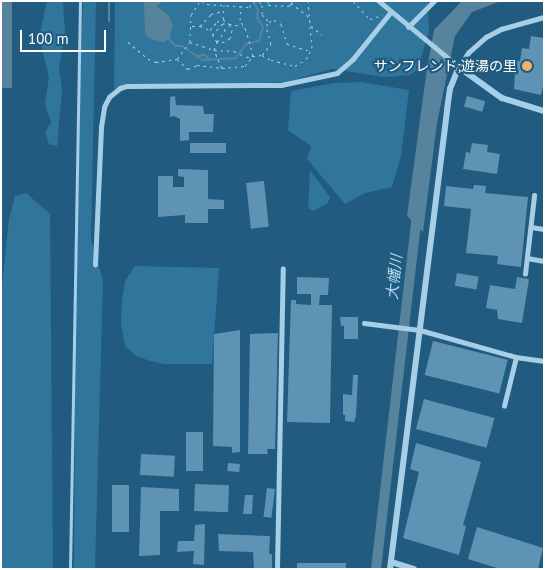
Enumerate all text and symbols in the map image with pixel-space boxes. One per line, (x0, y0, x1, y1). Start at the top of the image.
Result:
scale bar (22, 20, 109, 52)
text: 100 m (28, 29, 69, 48)
place label: サンフレンド;遊湯の里 (373, 58, 517, 74)
marker: サンフレンド;遊湯の里 (521, 60, 533, 72)
water label: 大幡川 (383, 254, 405, 300)

